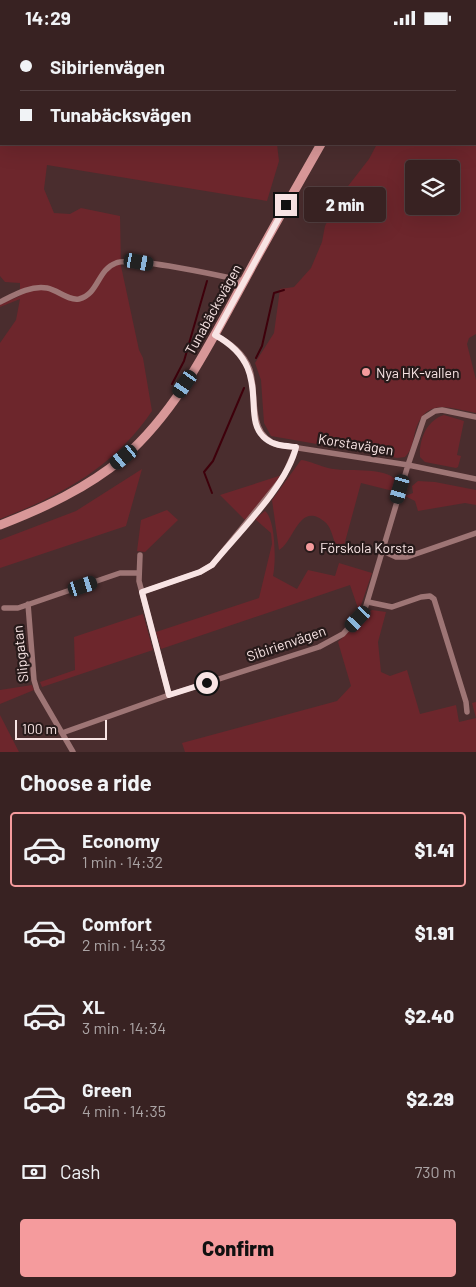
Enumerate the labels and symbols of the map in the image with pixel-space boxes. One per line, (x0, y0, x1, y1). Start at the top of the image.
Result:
callout: 2 min (304, 187, 386, 223)
route end (275, 194, 297, 216)
car (122, 252, 155, 272)
street label: Tunabäcksvägen (181, 261, 245, 357)
place label: Nya HK-vallen (376, 364, 460, 381)
marker: Nya HK-vallen (360, 366, 372, 378)
car (170, 367, 199, 401)
street label: Korstavägen (317, 430, 395, 458)
car (107, 442, 140, 472)
car (388, 473, 411, 505)
place label: Förskola Korsta (320, 539, 414, 556)
marker: Förskola Korsta (304, 541, 316, 553)
car (66, 574, 99, 598)
car (342, 603, 373, 635)
street label: Sibirienvägen (244, 622, 328, 664)
street label: Slipgatan (9, 625, 31, 683)
route start (196, 672, 218, 694)
scale bar (15, 717, 108, 740)

